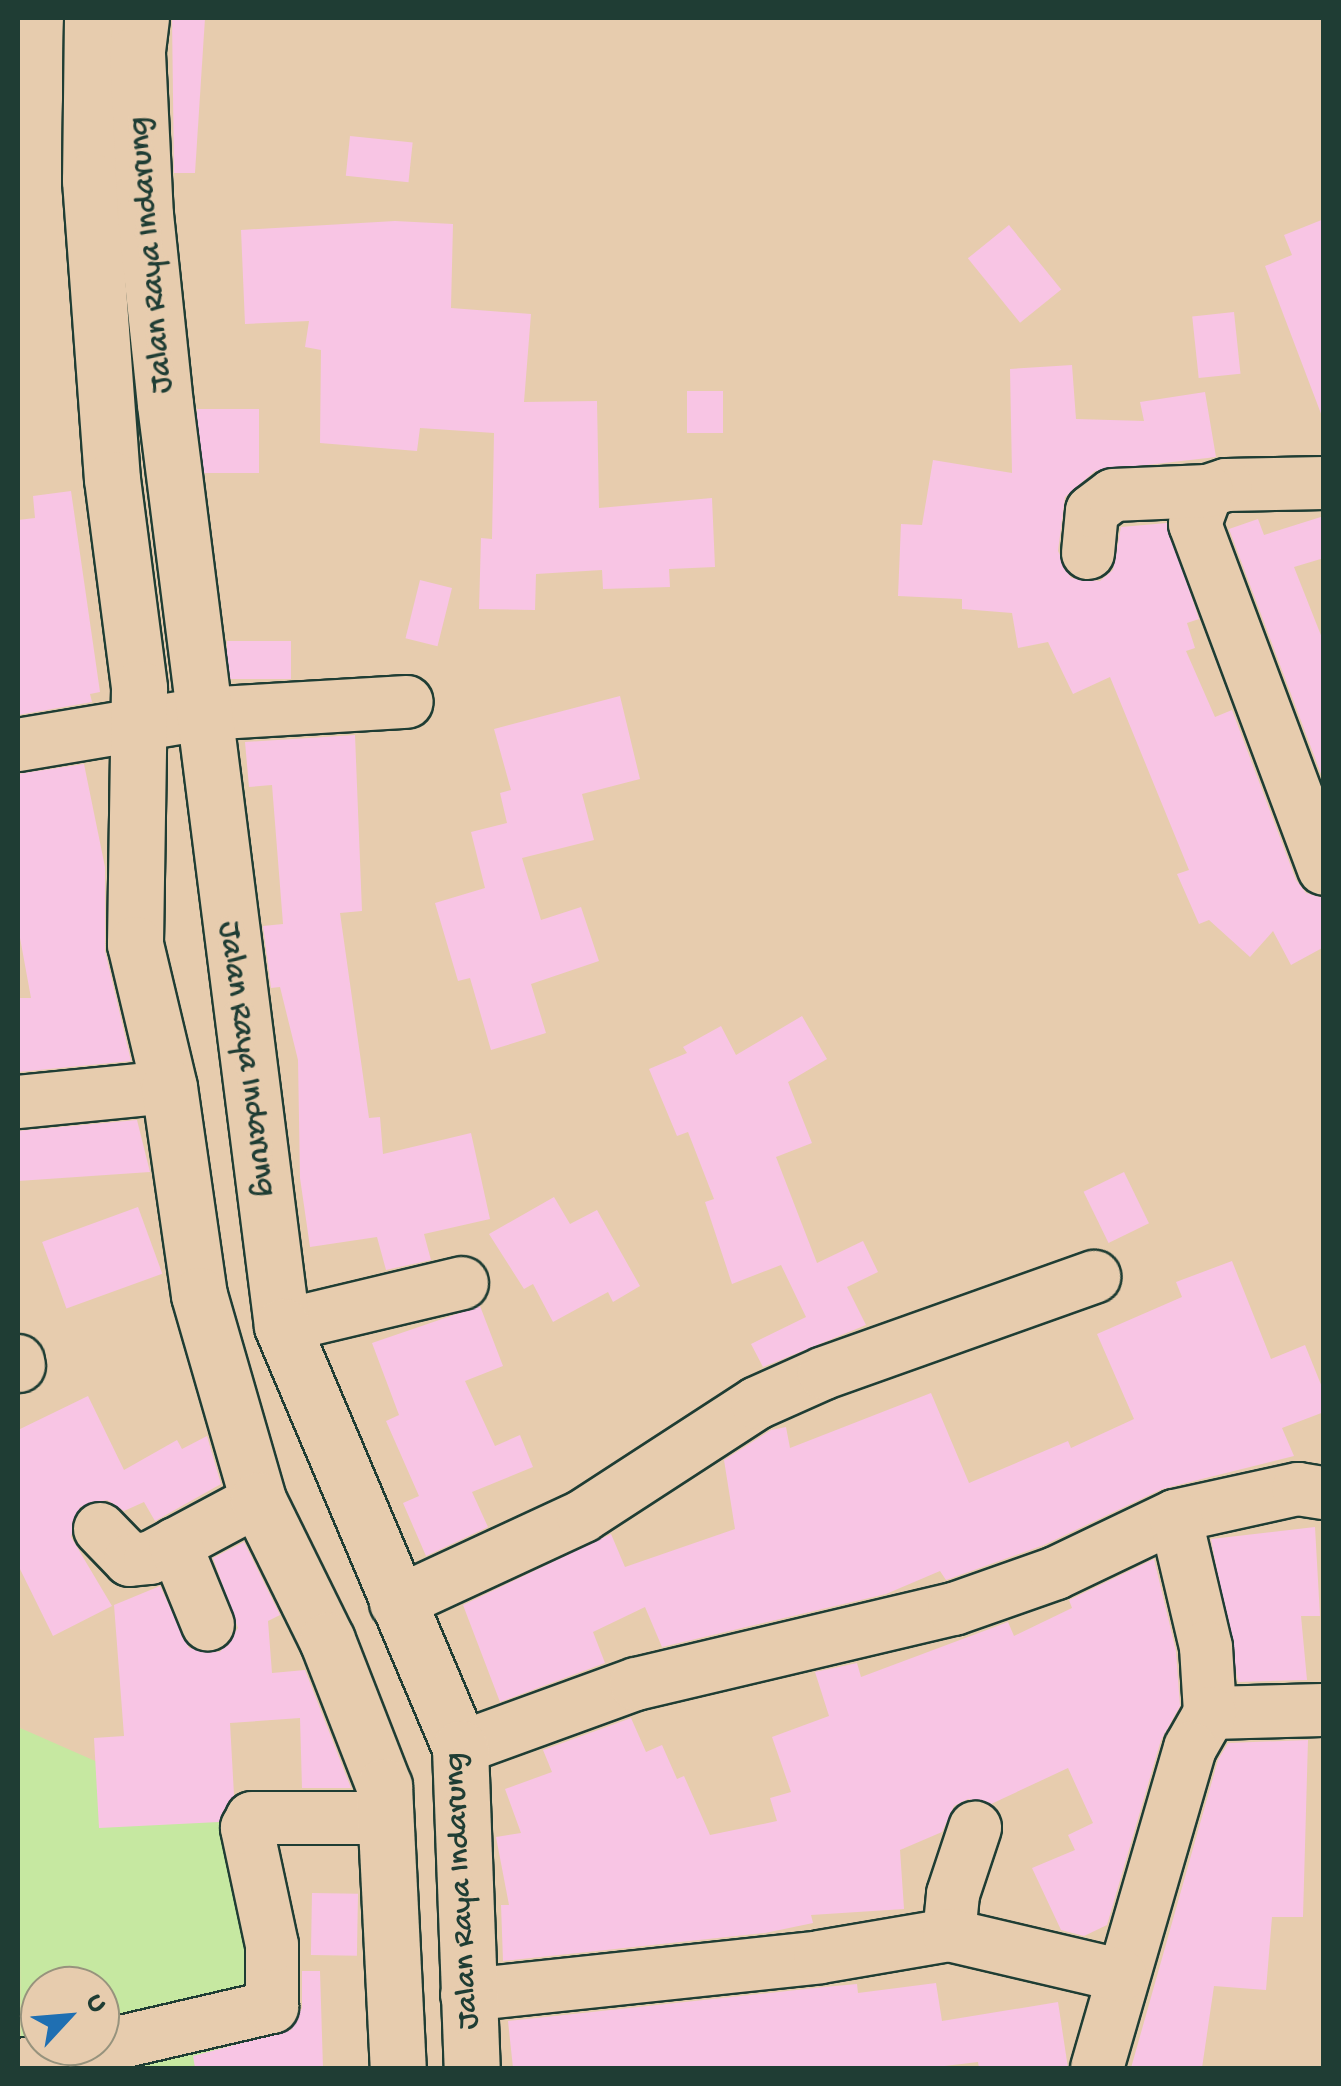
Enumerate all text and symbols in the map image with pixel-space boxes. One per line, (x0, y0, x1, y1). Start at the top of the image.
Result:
street label: Jalan Raya Indarung (121, 115, 183, 395)
street label: Jalan Raya Indarung (208, 919, 284, 1199)
street label: Jalan Raya Indarung (437, 1752, 489, 2030)
north arrow (20, 1966, 120, 2066)
text: U (77, 1989, 114, 2018)

